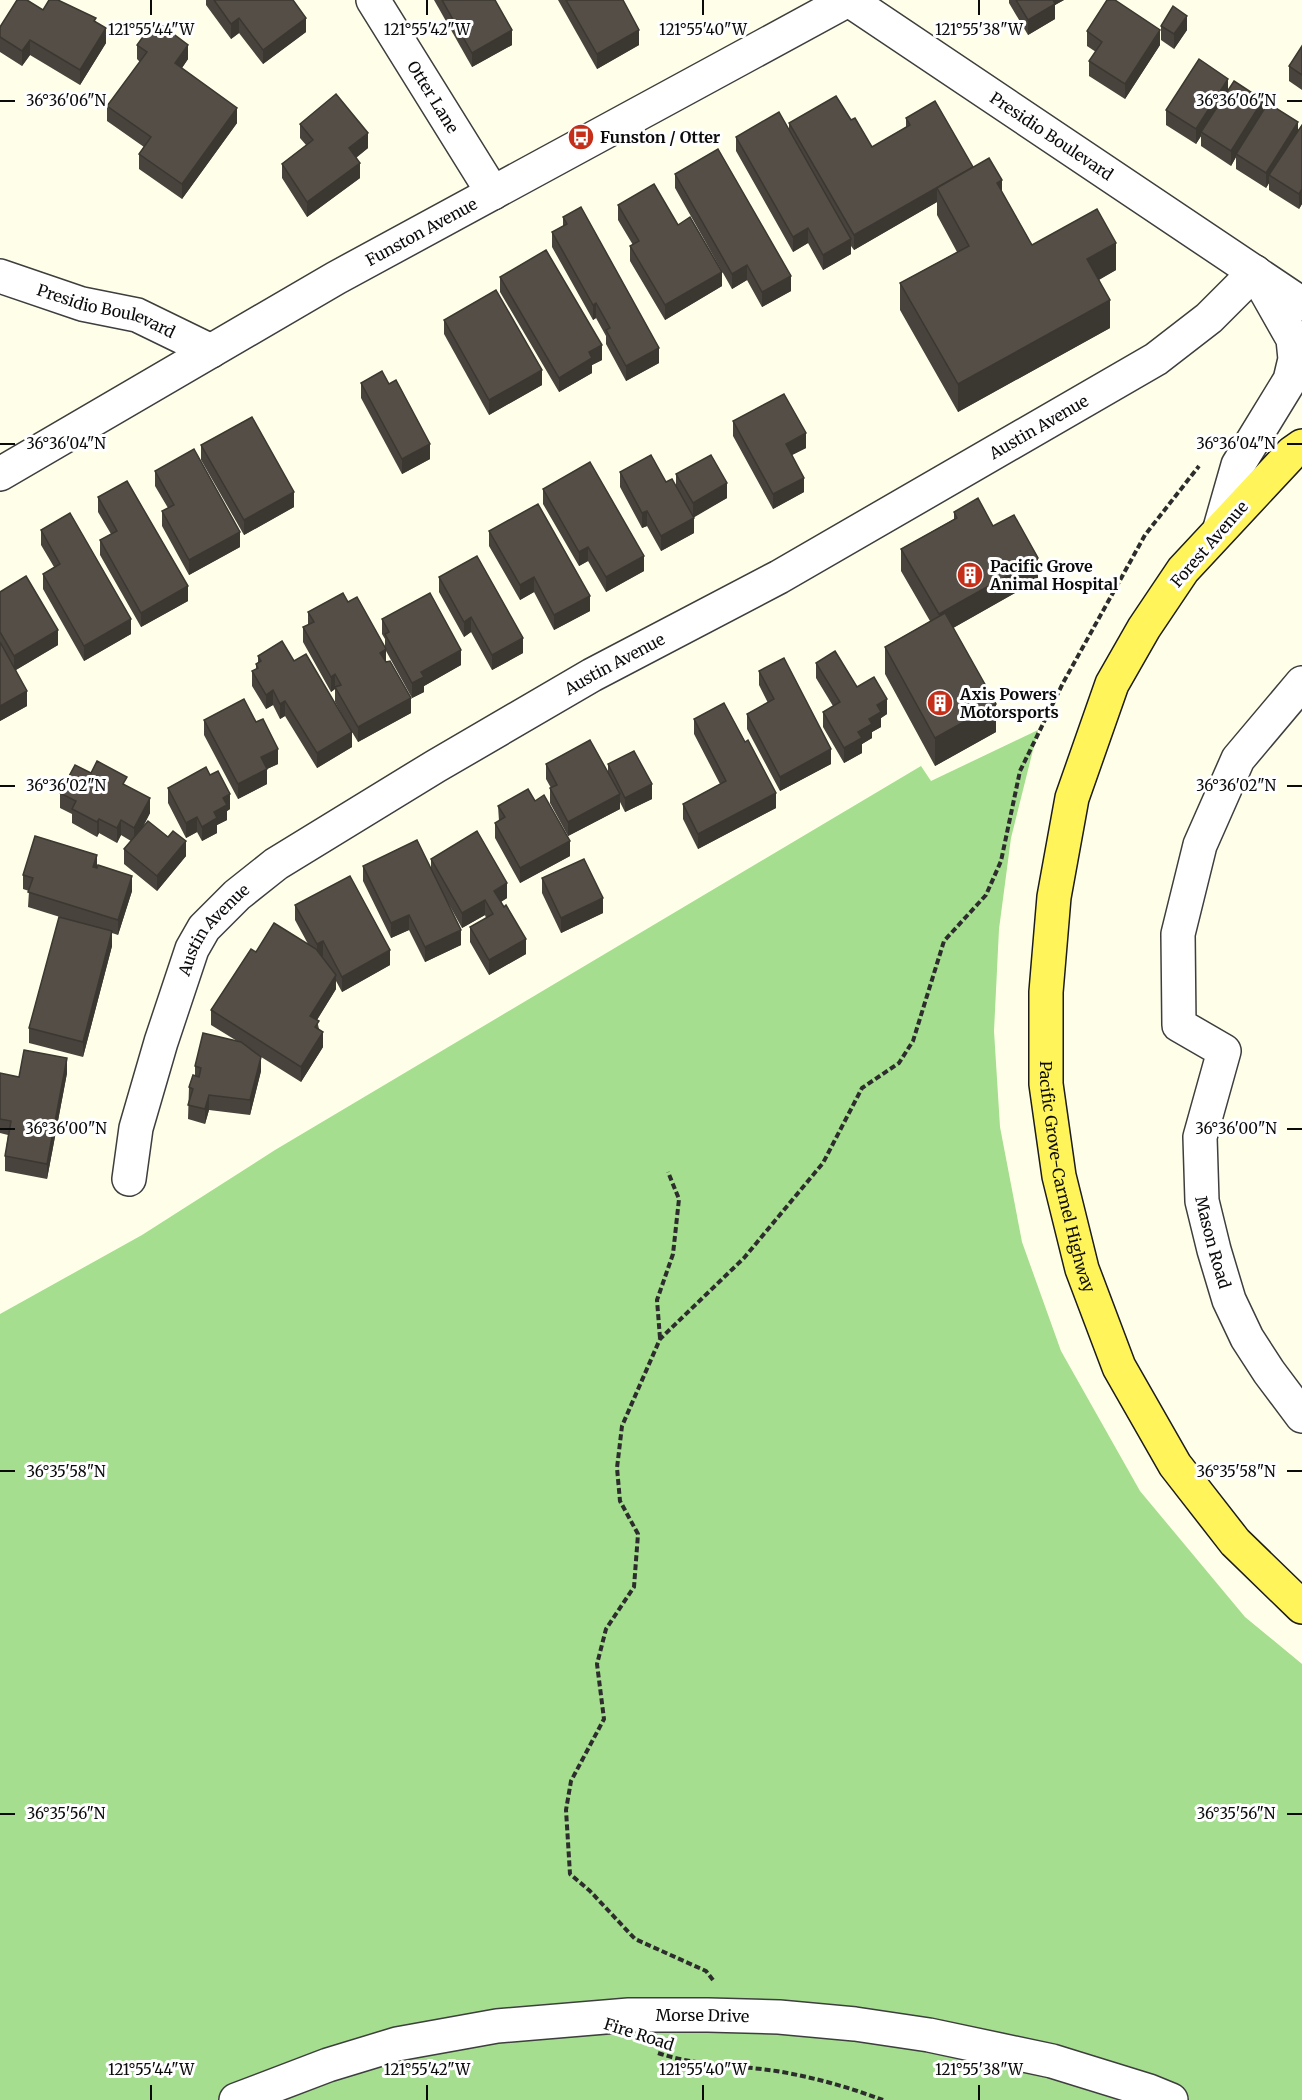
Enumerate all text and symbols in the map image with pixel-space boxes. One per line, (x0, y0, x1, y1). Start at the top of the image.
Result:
text: 121°55'44"W (108, 20, 195, 39)
text: 121°55'42"W (384, 20, 471, 39)
text: 121°55'40"W (659, 20, 748, 39)
text: 121°55'38"W (935, 20, 1024, 39)
street label: Otter Lane (403, 57, 463, 137)
street label: Presidio Boulevard (986, 88, 1117, 185)
text: 36°36'06"N (26, 91, 107, 110)
text: 36°36'06"N (1196, 91, 1277, 110)
bus stop icon: Funston / Otter (566, 122, 596, 152)
place label: Funston / Otter (600, 127, 721, 147)
street label: Funston Avenue (362, 193, 480, 270)
street label: Presidio Boulevard (35, 279, 179, 342)
street label: Austin Avenue (985, 390, 1092, 464)
text: 36°36'04"N (26, 434, 106, 453)
text: 36°36'04"N (1196, 434, 1276, 453)
street label: Forest Avenue (1166, 497, 1252, 591)
place label: Pacific Grove Animal Hospital (989, 556, 1118, 594)
building icon: Pacific Grove Animal Hospital (955, 560, 985, 590)
street label: Austin Avenue (560, 629, 668, 699)
place label: Axis Powers Motorsports (959, 684, 1059, 722)
building icon: Axis Powers Motorsports (925, 688, 955, 718)
text: 36°36'02"N (26, 776, 106, 795)
text: 36°36'02"N (1196, 776, 1276, 795)
street label: Austin Avenue (173, 879, 253, 979)
street label: Pacific Grove-Carmel Highway (1036, 1061, 1100, 1296)
text: 36°36'00"N (25, 1119, 107, 1138)
text: 36°36'00"N (1195, 1119, 1277, 1138)
street label: Mason Road (1191, 1194, 1235, 1291)
text: 36°35'58"N (26, 1462, 106, 1481)
text: 36°35'58"N (1196, 1462, 1276, 1481)
text: 36°35'56"N (27, 1804, 106, 1823)
text: 36°35'56"N (1197, 1804, 1276, 1823)
street label: Morse Drive (656, 2005, 749, 2026)
street label: Fire Road (601, 2013, 677, 2055)
text: 121°55'44"W (108, 2060, 195, 2079)
text: 121°55'42"W (384, 2060, 471, 2079)
text: 121°55'40"W (659, 2060, 748, 2079)
text: 121°55'38"W (935, 2060, 1024, 2079)

